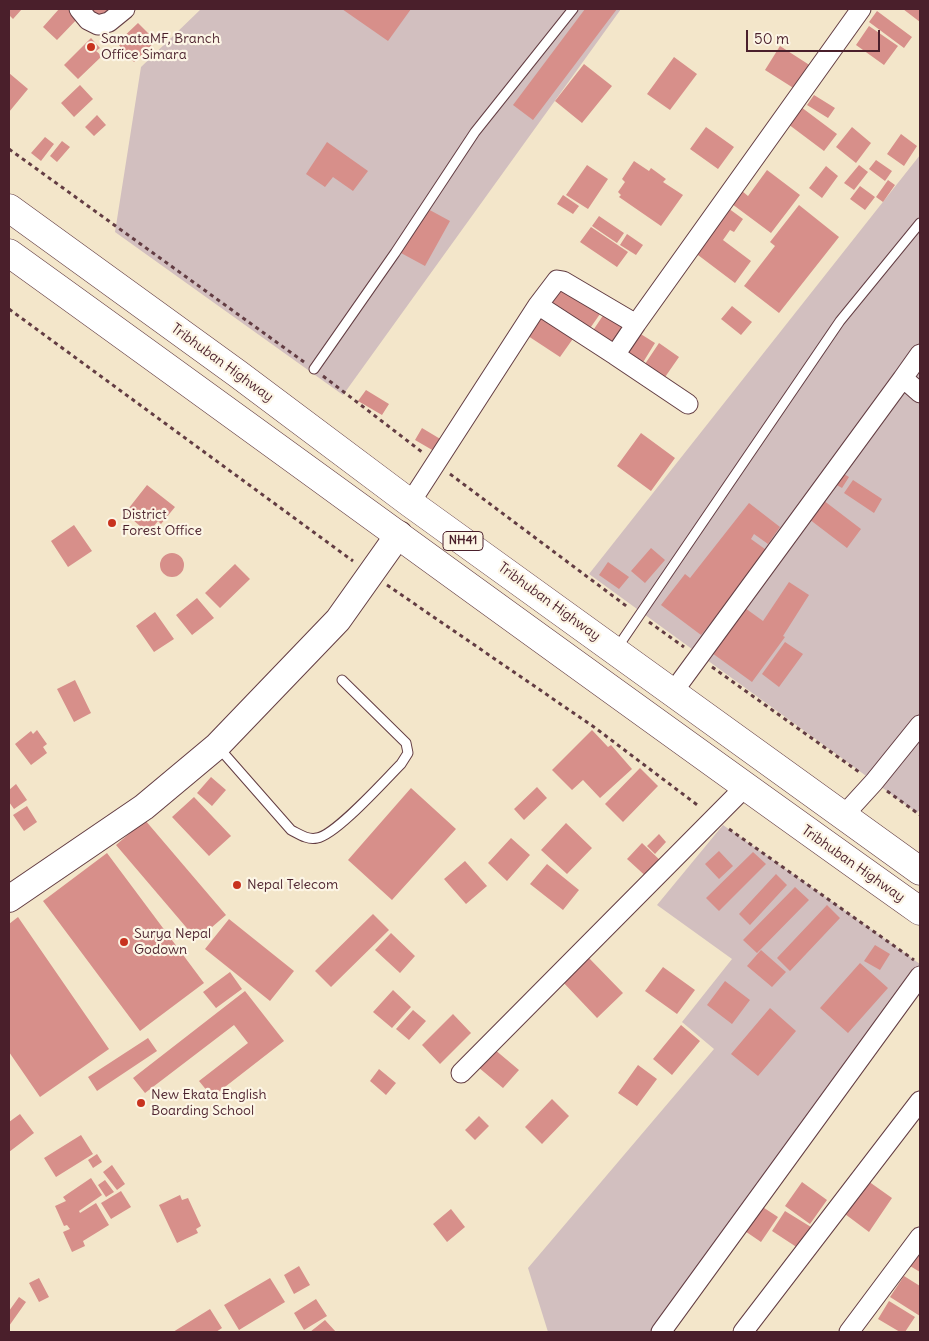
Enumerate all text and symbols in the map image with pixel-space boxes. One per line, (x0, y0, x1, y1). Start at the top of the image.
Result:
scale bar (749, 20, 883, 52)
text: 50 m (754, 29, 789, 48)
place label: SamataMF, Branch Office Simara (101, 31, 220, 64)
marker: SamataMF, Branch Office Simara (85, 41, 97, 53)
street label: Tribhuban Highway (168, 320, 276, 406)
place label: District Forest Office (122, 507, 202, 540)
marker: District Forest Office (106, 517, 118, 529)
road number: NH41 (443, 532, 483, 550)
street label: Tribhuban Highway (495, 559, 603, 645)
street label: Tribhuban Highway (798, 822, 908, 906)
place label: Nepal Telecom (247, 877, 338, 893)
marker: Nepal Telecom (231, 879, 243, 891)
place label: Surya Nepal Godown (134, 926, 211, 959)
marker: Surya Nepal Godown (118, 936, 130, 948)
place label: New Ekata English Boarding School (151, 1087, 267, 1120)
marker: New Ekata English Boarding School (135, 1097, 147, 1109)

